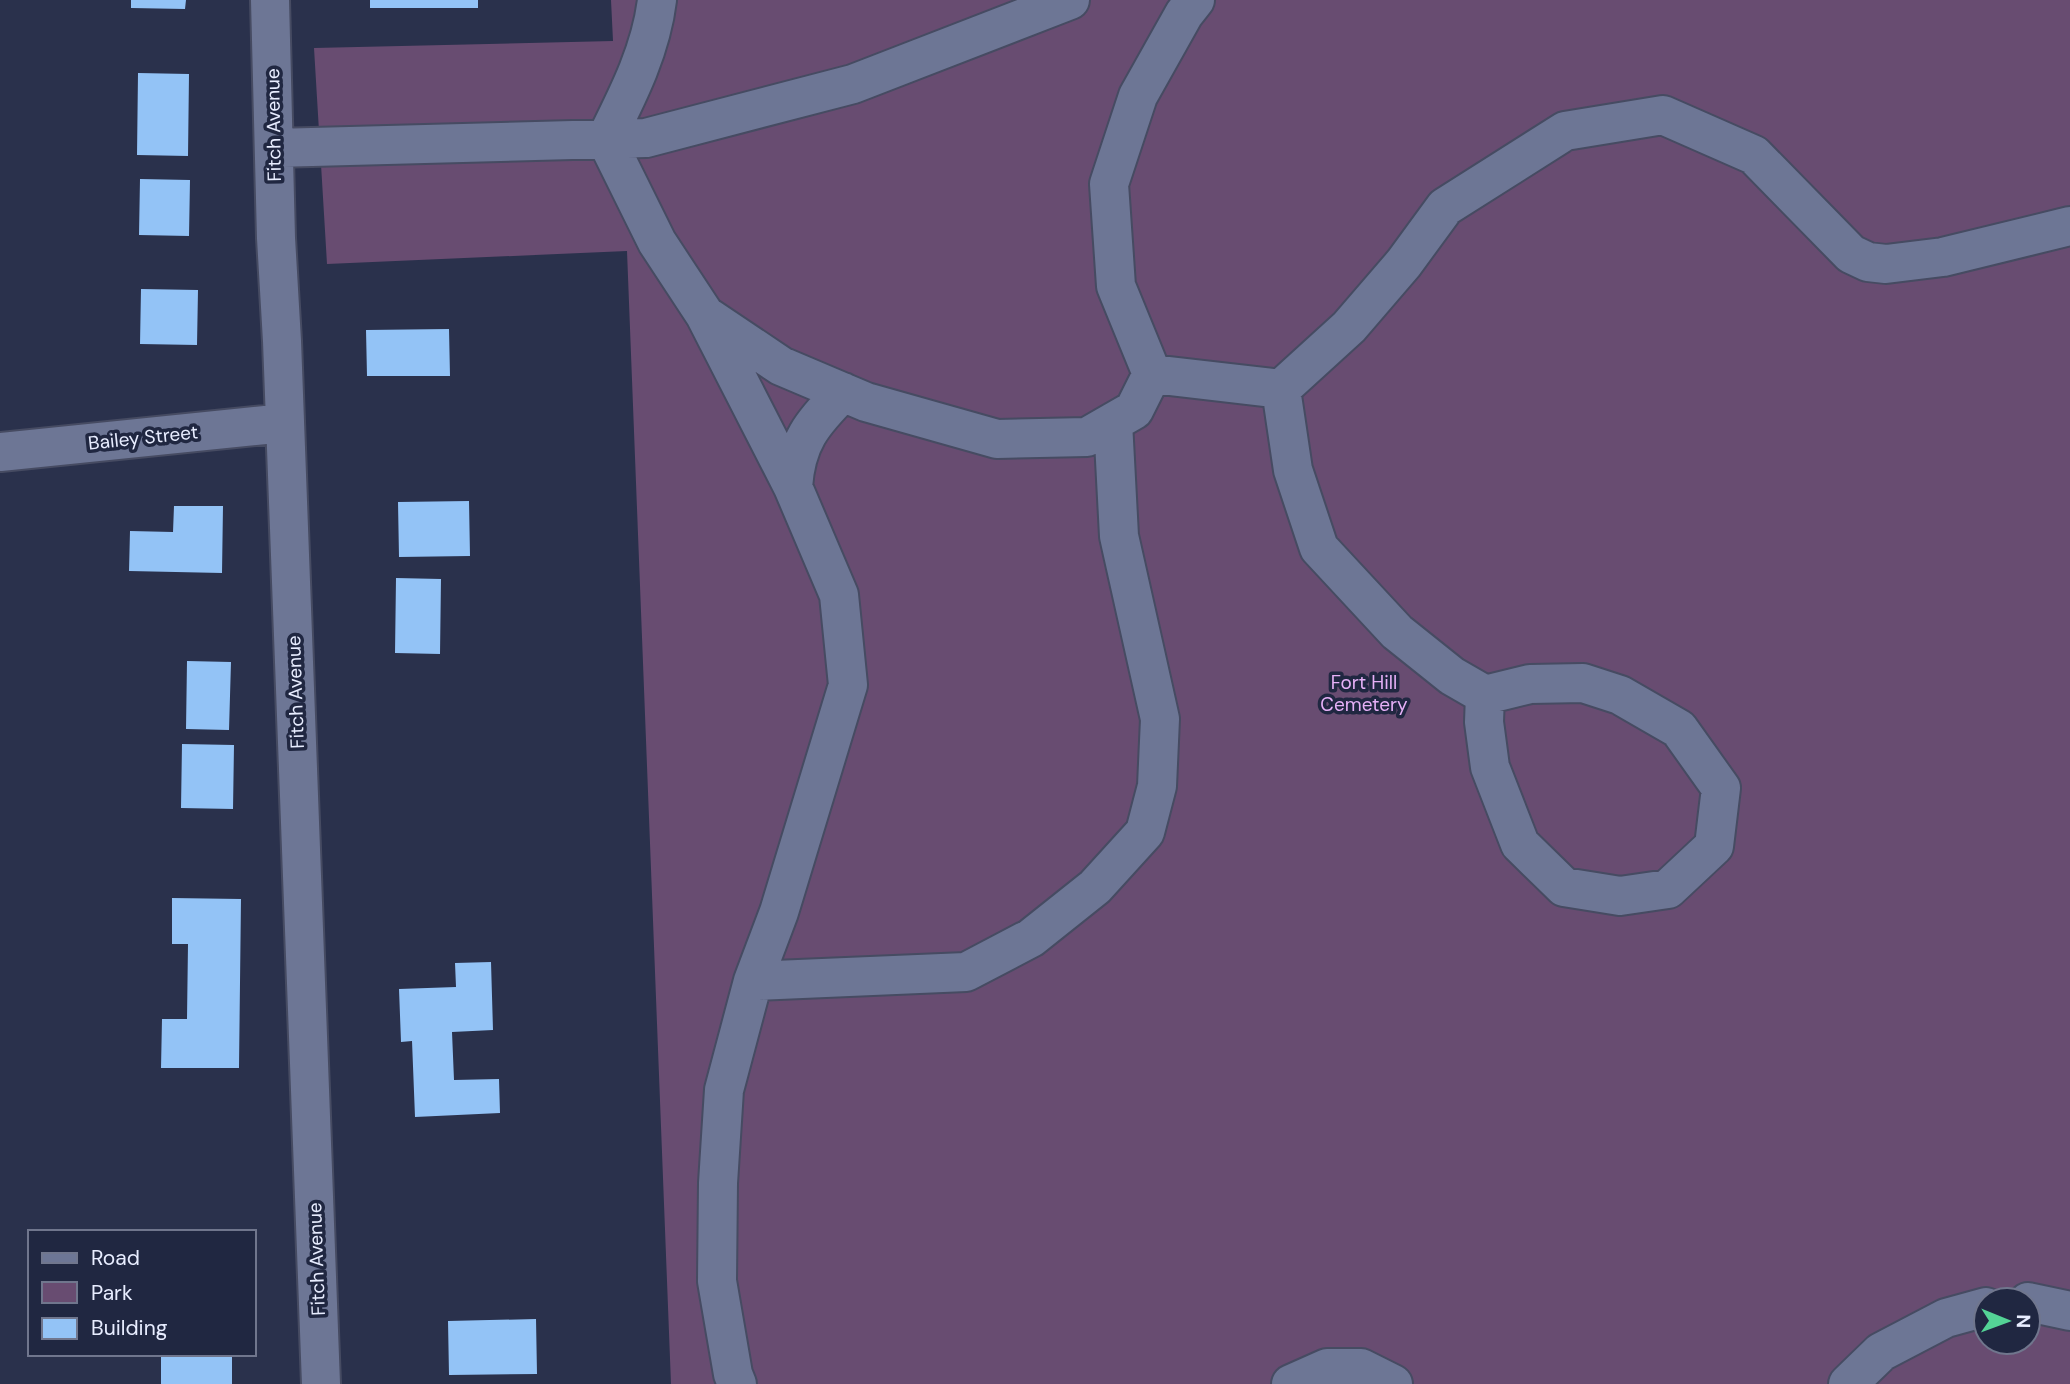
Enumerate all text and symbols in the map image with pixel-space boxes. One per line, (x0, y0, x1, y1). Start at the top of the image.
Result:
street label: Fitch Avenue (260, 68, 287, 182)
street label: Bailey Street (87, 419, 199, 456)
street label: Fitch Avenue (281, 635, 310, 749)
park label: Fort Hill Cemetery (1320, 670, 1408, 717)
street label: Fitch Avenue (302, 1202, 331, 1316)
legend (28, 1230, 256, 1356)
text: Road (91, 1244, 140, 1272)
text: Park (91, 1279, 133, 1307)
north arrow (1972, 1286, 2042, 1356)
text: Building (91, 1314, 168, 1342)
text: N (2011, 1314, 2036, 1328)

